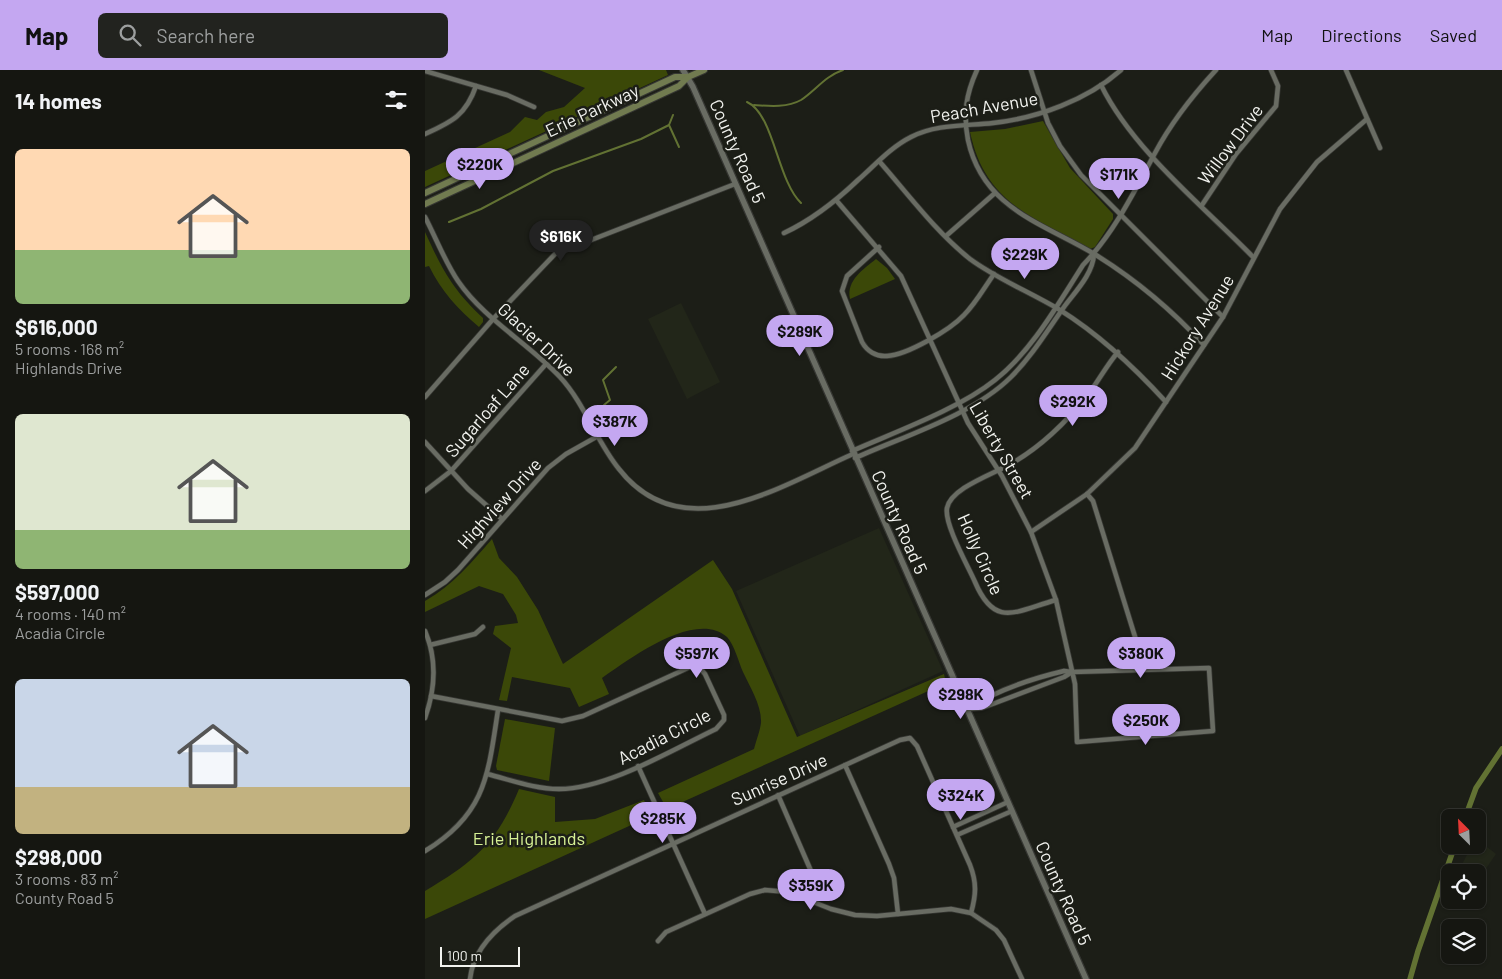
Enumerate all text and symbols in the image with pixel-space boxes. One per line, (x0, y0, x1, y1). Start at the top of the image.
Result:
search box (98, 13, 448, 58)
text: Map (25, 21, 68, 50)
icon: search (116, 21, 144, 49)
text: Search here (156, 24, 255, 47)
text: Map (1261, 24, 1293, 46)
text: Directions (1321, 24, 1402, 46)
text: Saved (1430, 24, 1477, 46)
street label: Erie Parkway (542, 79, 642, 141)
icon: filters (382, 86, 410, 114)
street label: Peach Avenue (928, 87, 1040, 127)
text: 14 homes (15, 88, 102, 113)
street label: County Road 5 (705, 96, 771, 206)
street label: Willow Drive (1193, 100, 1267, 188)
pin: $220K (445, 148, 515, 190)
text: $220K (457, 154, 503, 173)
pin: $171K (1084, 158, 1154, 200)
text: $171K (1100, 164, 1138, 183)
icon: home (168, 181, 258, 271)
pin: $616K (526, 220, 596, 262)
text: $616K (540, 226, 582, 245)
pin: $229K (990, 238, 1060, 280)
text: $229K (1002, 244, 1048, 263)
street label: Hickory Avenue (1156, 270, 1238, 384)
street label: Glacier Drive (494, 297, 580, 381)
text: $616,000 (15, 314, 98, 339)
pin: $289K (765, 314, 835, 357)
text: $289K (777, 321, 823, 340)
text: 5 rooms · 168 m² (15, 339, 124, 358)
text: Highlands Drive (15, 358, 122, 377)
street label: Sugarloaf Lane (440, 359, 534, 461)
pin: $292K (1038, 384, 1108, 427)
text: $292K (1050, 391, 1096, 410)
street label: Liberty Street (965, 398, 1039, 502)
pin: $387K (580, 404, 650, 447)
text: $387K (593, 411, 637, 430)
icon: home (168, 446, 258, 536)
street label: Highview Drive (452, 453, 546, 553)
street label: County Road 5 (867, 467, 933, 577)
street label: Holly Circle (953, 510, 1009, 598)
text: $597,000 (15, 579, 99, 604)
text: 4 rooms · 140 m² (15, 604, 126, 623)
text: Acadia Circle (15, 623, 105, 642)
pin: $597K (662, 636, 732, 679)
pin: $380K (1106, 636, 1176, 679)
text: $597K (675, 643, 719, 662)
text: $380K (1118, 643, 1164, 662)
pin: $298K (926, 678, 996, 720)
text: $298K (938, 684, 984, 703)
street label: Acadia Circle (614, 703, 714, 769)
pin: $250K (1111, 704, 1181, 746)
text: $250K (1123, 710, 1169, 729)
icon: home (168, 711, 258, 801)
street label: Sunrise Drive (727, 748, 831, 810)
pin: $324K (926, 778, 996, 821)
text: $324K (938, 785, 984, 804)
pin: $285K (628, 802, 698, 844)
text: $285K (640, 808, 686, 827)
north arrow (1441, 809, 1486, 854)
map controls (1441, 809, 1486, 964)
park label: Erie Highlands (473, 827, 585, 849)
street label: County Road 5 (1031, 838, 1097, 948)
text: $298,000 (15, 844, 102, 869)
button: locate (1441, 864, 1486, 909)
pin: $359K (776, 868, 846, 911)
text: 3 rooms · 83 m² (15, 869, 119, 888)
text: $359K (789, 875, 833, 894)
text: County Road 5 (15, 888, 114, 907)
button: layers (1441, 919, 1486, 964)
scale bar (440, 944, 520, 967)
text: 100 m (447, 947, 482, 964)

